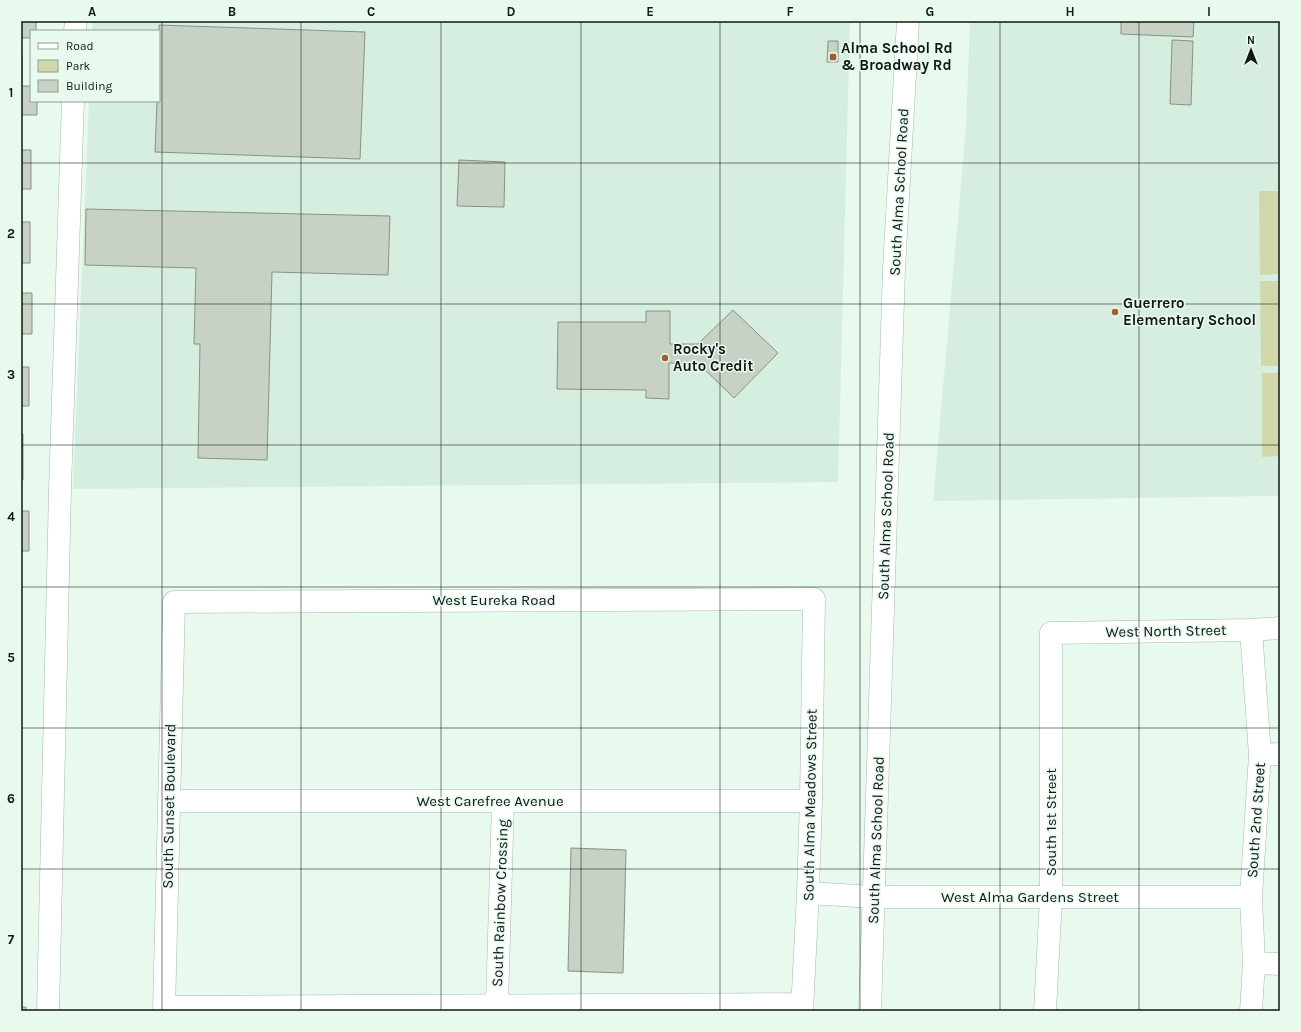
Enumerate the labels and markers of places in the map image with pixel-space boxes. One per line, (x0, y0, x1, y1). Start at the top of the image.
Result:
place label: Alma School Rd & Broadway Rd (841, 39, 953, 74)
marker: Alma School Rd & Broadway Rd (828, 52, 838, 62)
place label: Guerrero Elementary School (1123, 294, 1256, 329)
marker: Guerrero Elementary School (1110, 307, 1120, 317)
place label: Rocky's Auto Credit (673, 340, 753, 375)
marker: Rocky's Auto Credit (660, 353, 670, 363)

